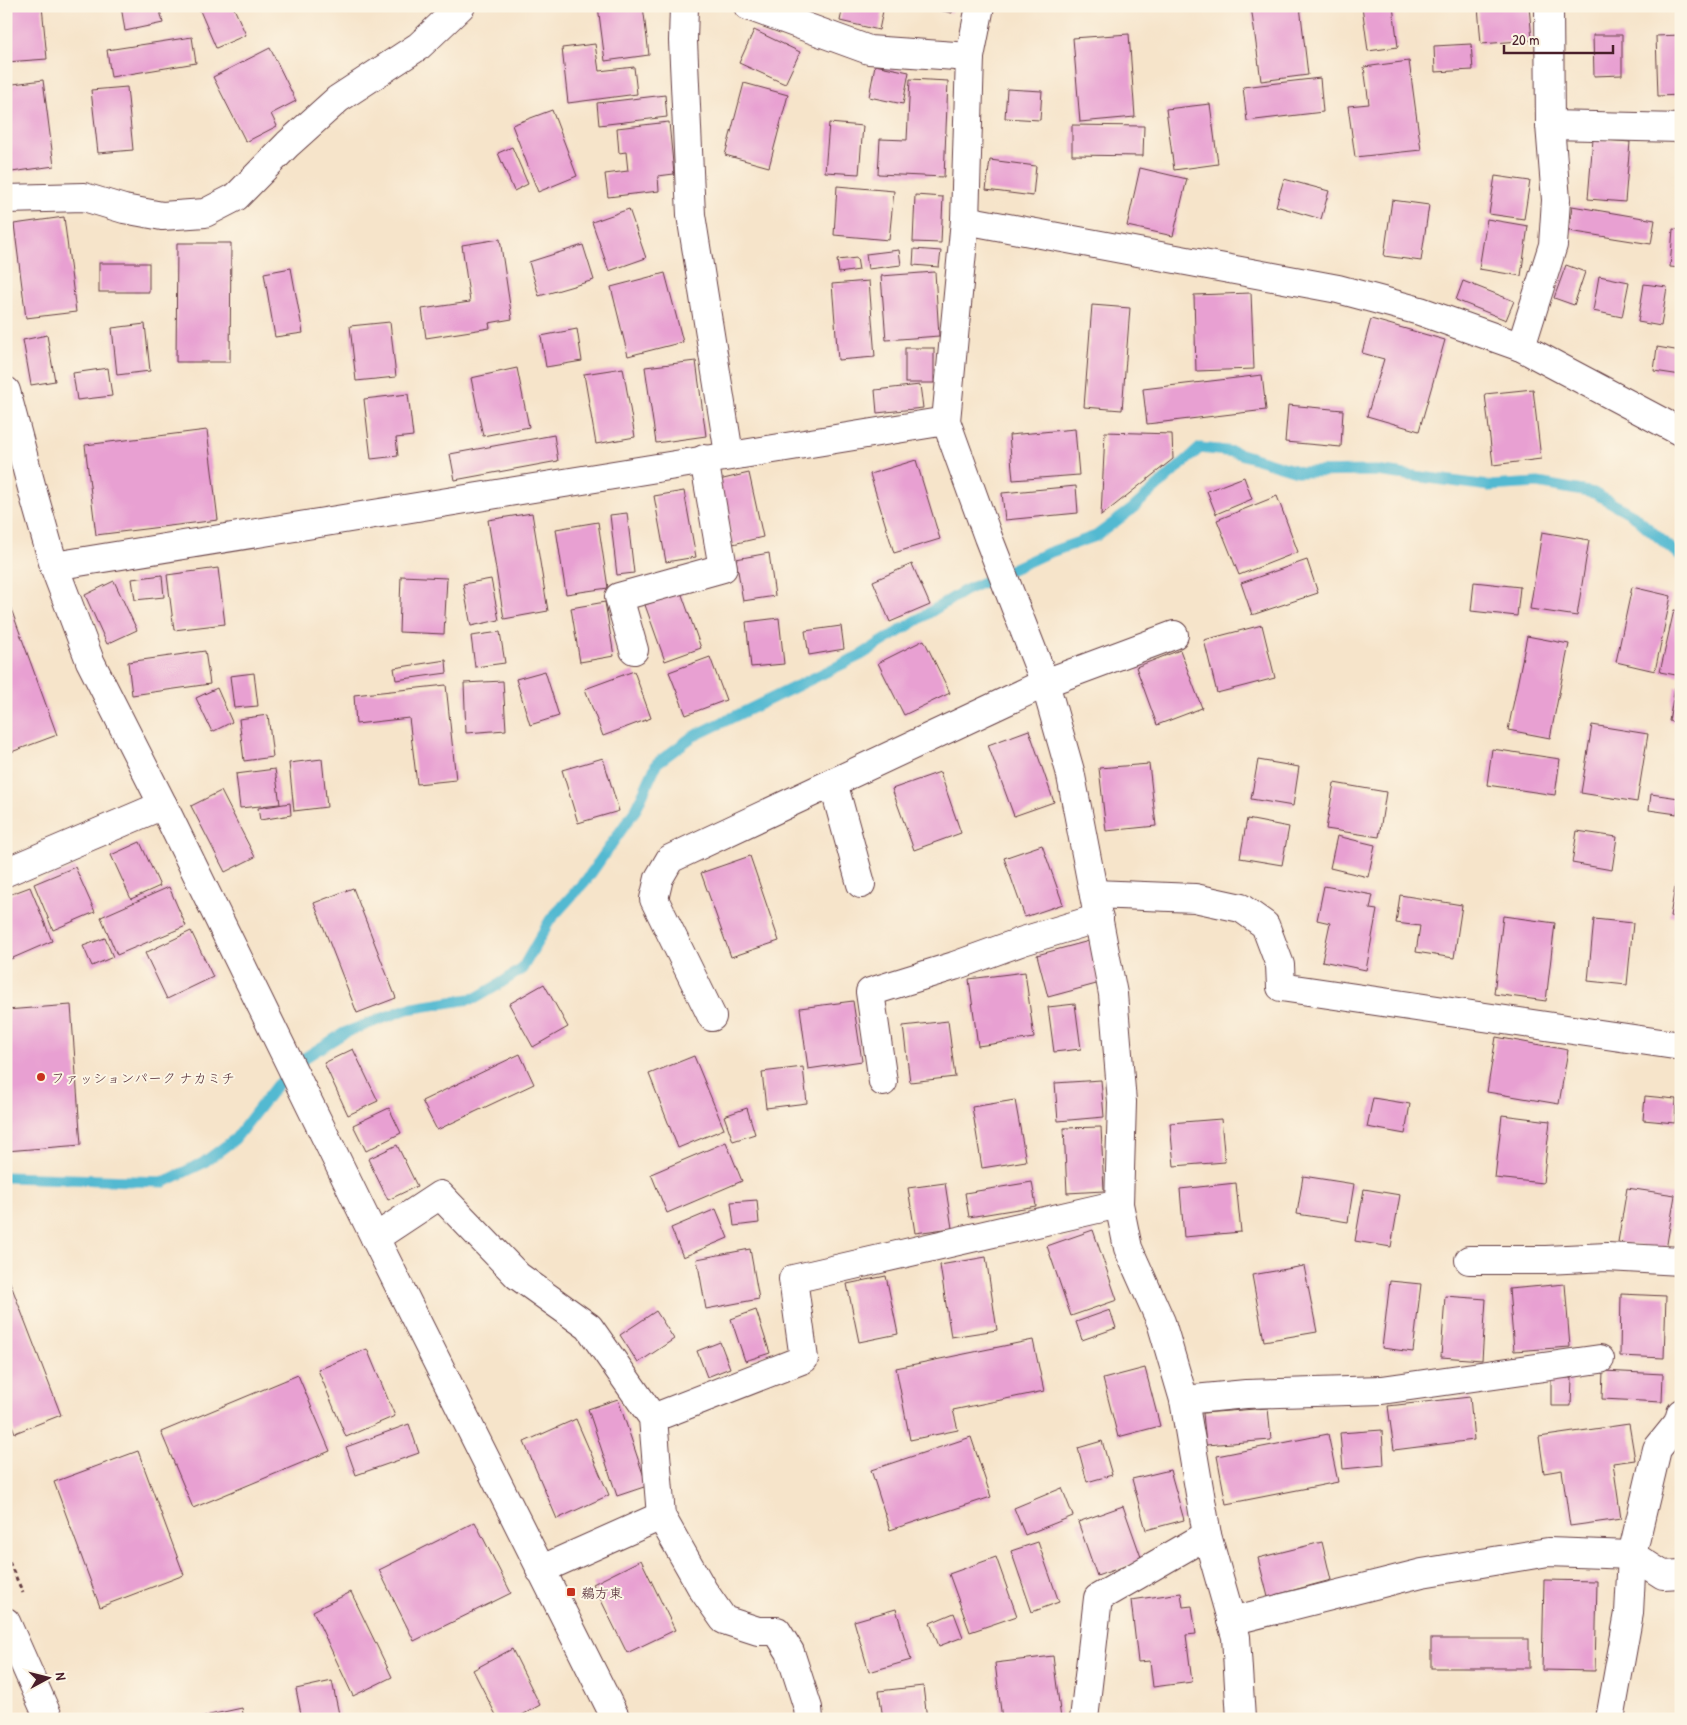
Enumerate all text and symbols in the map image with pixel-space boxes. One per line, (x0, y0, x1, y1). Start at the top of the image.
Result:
scale bar (1504, 22, 1613, 54)
text: 20 m (1512, 29, 1539, 50)
place label: ファッションパーク ナカミチ (51, 1068, 235, 1087)
marker: ファッションパーク ナカミチ (35, 1071, 47, 1083)
place label: 鵜方東 (581, 1583, 623, 1602)
marker: 鵜方東 (565, 1586, 577, 1598)
north arrow (22, 1652, 72, 1702)
text: N (52, 1671, 71, 1682)

